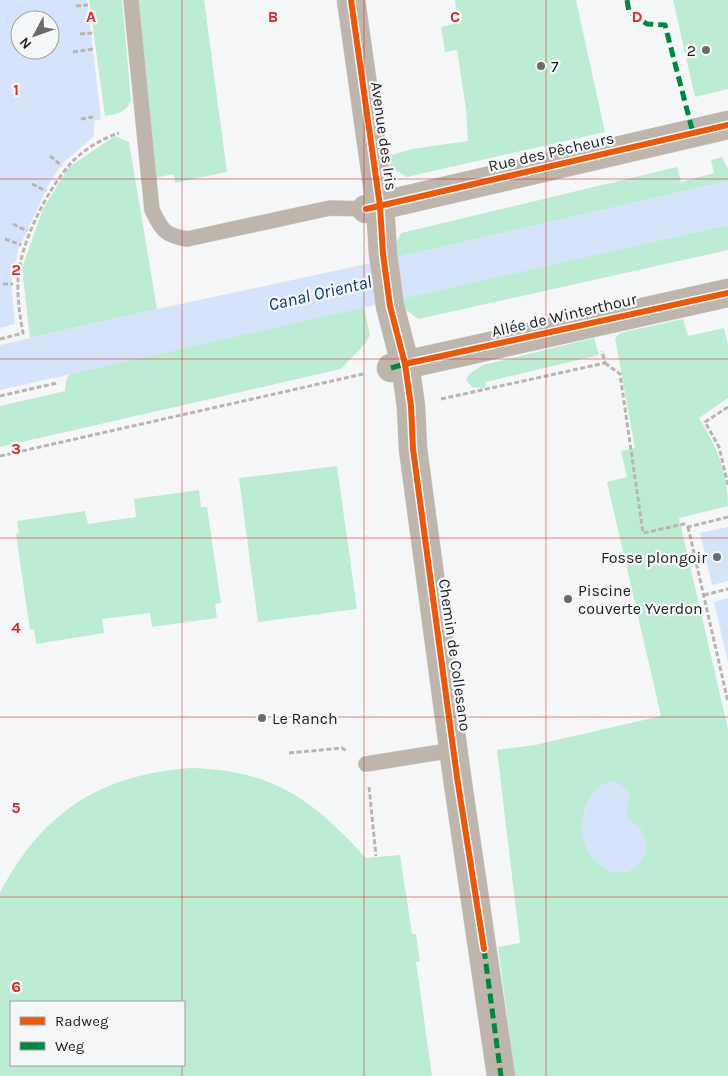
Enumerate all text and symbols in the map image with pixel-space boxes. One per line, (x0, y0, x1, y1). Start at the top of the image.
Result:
text: A (86, 7, 96, 26)
text: B (268, 7, 278, 26)
text: C (450, 7, 460, 26)
text: D (632, 7, 643, 26)
north arrow (10, 10, 60, 60)
text: N (16, 34, 35, 53)
place label: 2 (687, 41, 696, 60)
marker: 2 (700, 44, 712, 56)
place label: 7 (551, 57, 559, 76)
marker: 7 (535, 60, 547, 72)
text: 1 (13, 80, 19, 99)
street label: Avenue des Iris (367, 80, 401, 192)
street label: Rue des Pêcheurs (486, 128, 616, 176)
text: 2 (11, 260, 21, 279)
water label: Canal Oriental (266, 270, 374, 316)
street label: Allée de Winterthour (490, 289, 639, 341)
text: 3 (11, 439, 21, 458)
place label: Fosse plongoir (601, 548, 707, 567)
marker: Fosse plongoir (711, 551, 723, 563)
street label: Chemin de Collesano (435, 578, 475, 732)
place label: Piscine couverte Yverdon (578, 581, 703, 618)
marker: Piscine couverte Yverdon (562, 593, 574, 605)
text: 4 (11, 618, 21, 637)
place label: Le Ranch (272, 709, 338, 728)
marker: Le Ranch (256, 712, 268, 724)
text: 5 (11, 798, 21, 817)
text: 6 (11, 977, 21, 996)
legend (10, 1001, 185, 1066)
text: Radweg (55, 1012, 109, 1030)
text: Weg (55, 1037, 85, 1055)

